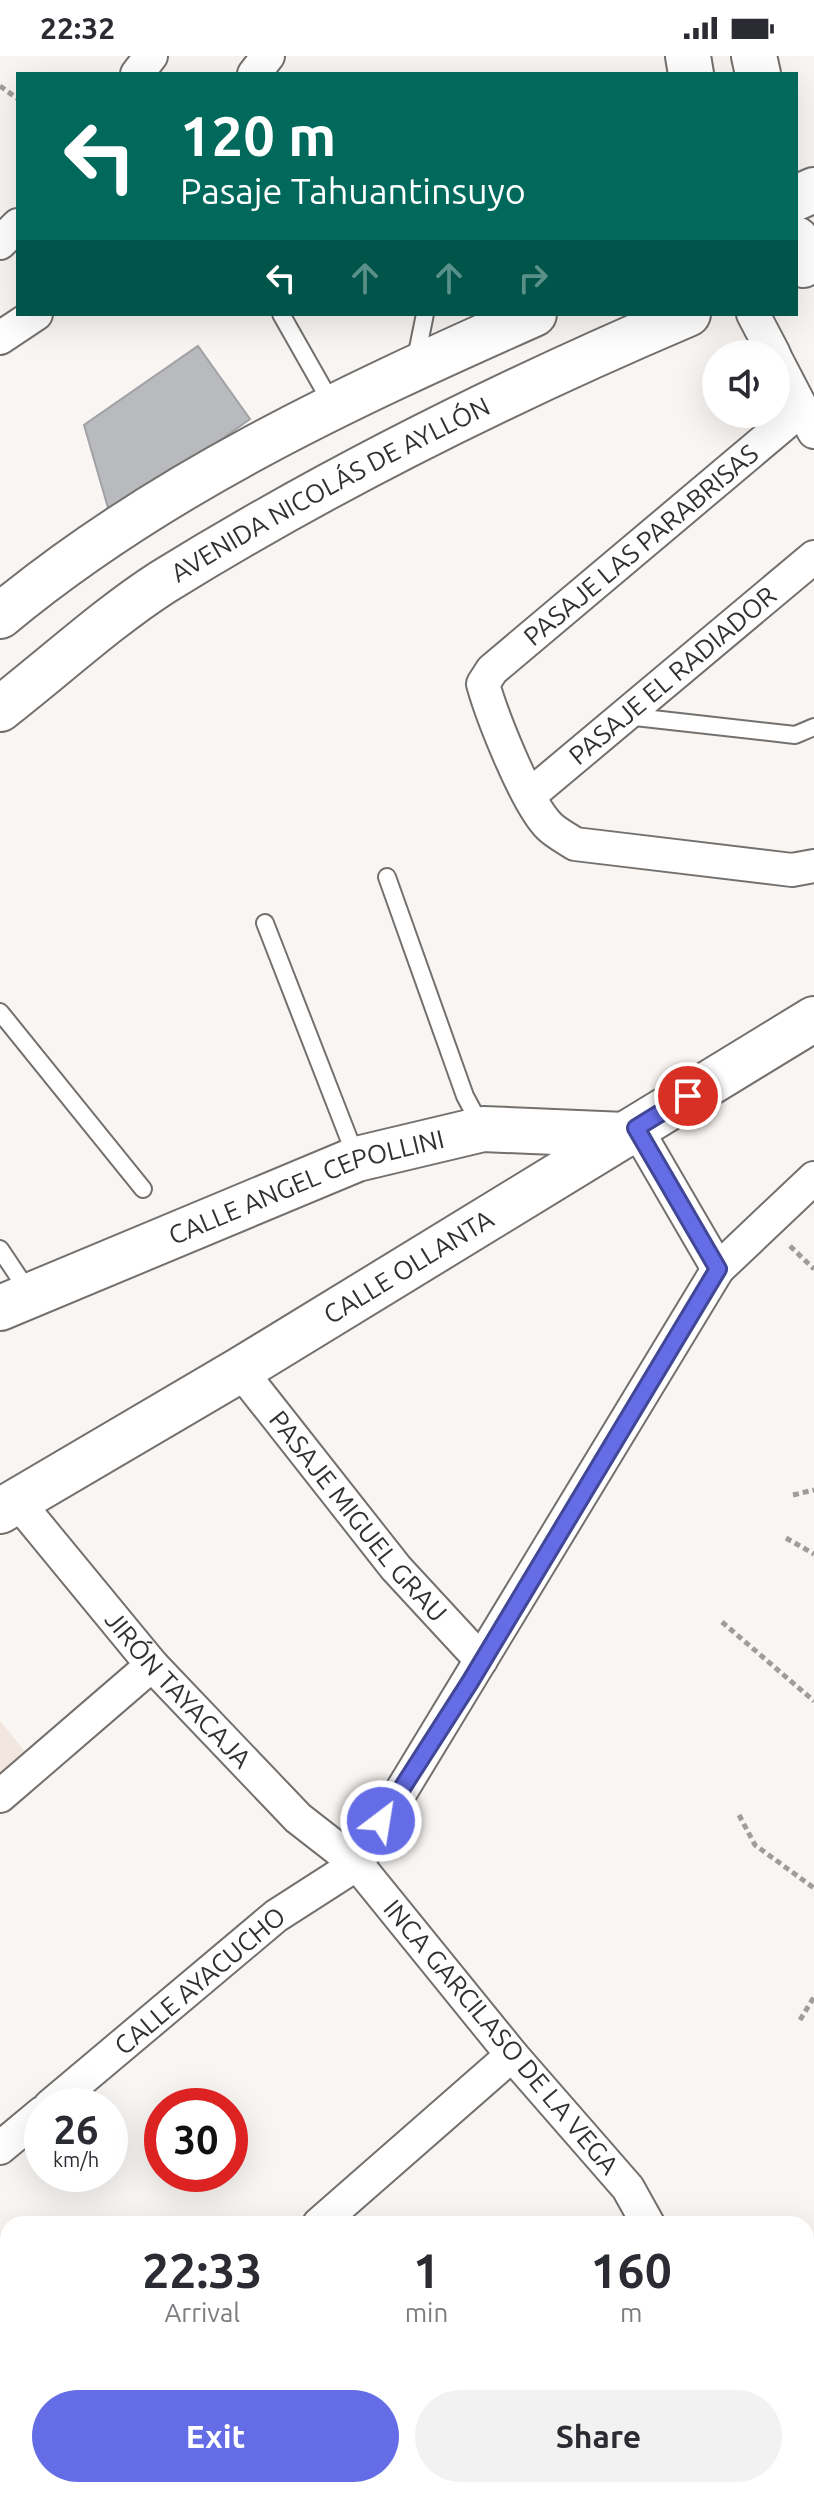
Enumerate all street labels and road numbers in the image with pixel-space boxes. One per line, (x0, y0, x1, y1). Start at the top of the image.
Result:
street label: AVENIDA NICOLÁS DE AYLLÓN (166, 391, 494, 588)
street label: PASAJE LAS PARABRISAS (518, 438, 764, 651)
street label: PASAJE EL RADIADOR (563, 580, 781, 770)
street label: CALLE ANGEL CEPOLLINI (164, 1124, 447, 1250)
street label: CALLE OLLANTA (318, 1204, 498, 1329)
street label: PASAJE MIGUEL GRAU (264, 1405, 453, 1627)
street label: JIRÓN TAYACAJA (100, 1605, 257, 1774)
street label: INCA GARCILASO DE LA VEGA (378, 1894, 625, 2180)
street label: CALLE AYACUCHO (109, 1901, 291, 2060)

